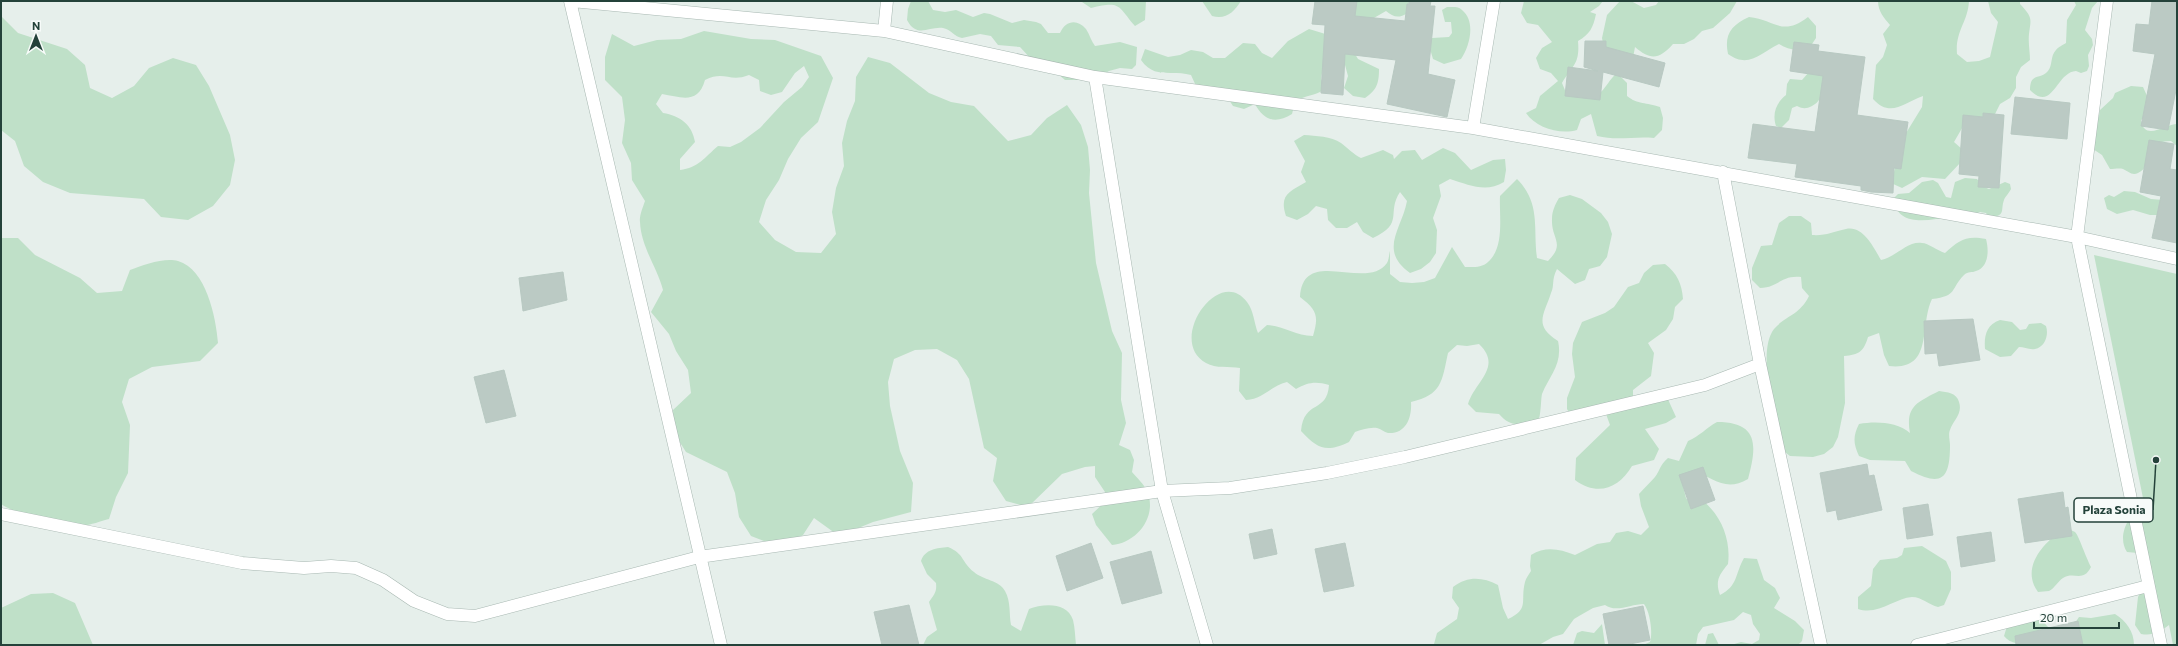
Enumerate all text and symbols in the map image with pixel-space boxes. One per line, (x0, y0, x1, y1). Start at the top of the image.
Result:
north arrow (16, 16, 56, 56)
text: N (32, 19, 40, 32)
callout: Plaza Sonia (2074, 498, 2153, 522)
text: Plaza Sonia (2082, 502, 2146, 516)
scale bar (2034, 604, 2119, 630)
text: 20 m (2040, 610, 2067, 624)

